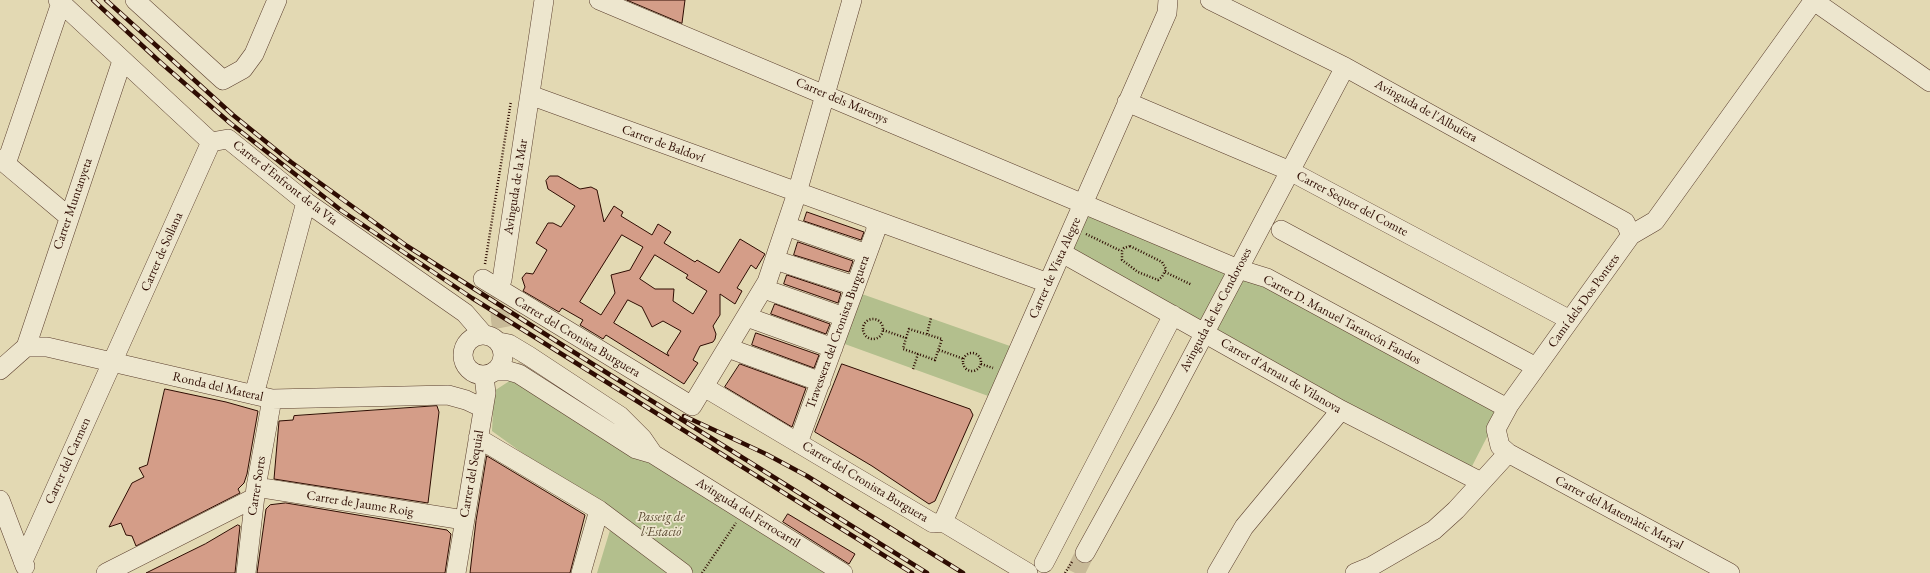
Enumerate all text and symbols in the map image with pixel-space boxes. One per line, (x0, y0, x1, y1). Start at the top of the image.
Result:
street label: Carrer dels Marenys (793, 74, 891, 128)
street label: Avinguda de l'Albufera (1372, 76, 1480, 146)
street label: Carrer de Baldoví (619, 122, 707, 166)
street label: Carrer d'Enfront de la Via (229, 137, 341, 229)
street label: Avinguda de la Mar (501, 138, 531, 236)
street label: Carrer Muntanyeta (50, 156, 96, 252)
street label: Carrer Sequer del Comte (1294, 168, 1410, 240)
street label: Carrer de Sollana (138, 210, 186, 294)
street label: Carrer de Vista Alegre (1026, 215, 1084, 321)
street label: Avinguda de les Cendoroses (1177, 245, 1255, 375)
street label: Camí dels Dos Pontets (1545, 251, 1623, 351)
street label: Travessera del Cronista Burguera (803, 253, 873, 411)
street label: Carrer D. Manuel Tarancón Fandos (1260, 272, 1424, 368)
street label: Carrer del Cronista Burguera (511, 293, 643, 381)
street label: Carrer d'Arnau de Vilanova (1218, 335, 1344, 417)
street label: Ronda del Materal (171, 369, 265, 405)
street label: Carrer del Carmen (42, 415, 94, 507)
street label: Carrer del Sequial (457, 429, 487, 519)
street label: Carrer del Cronista Burguera (799, 438, 931, 526)
street label: Carrer Sorts (245, 455, 269, 517)
street label: Carrer del Matemàtic Marçal (1552, 473, 1686, 553)
street label: Avinguda del Ferrocarril (693, 475, 803, 551)
street label: Carrer de Jaume Roig (305, 488, 415, 520)
park label: Passeig de l'Estació (637, 509, 685, 540)

